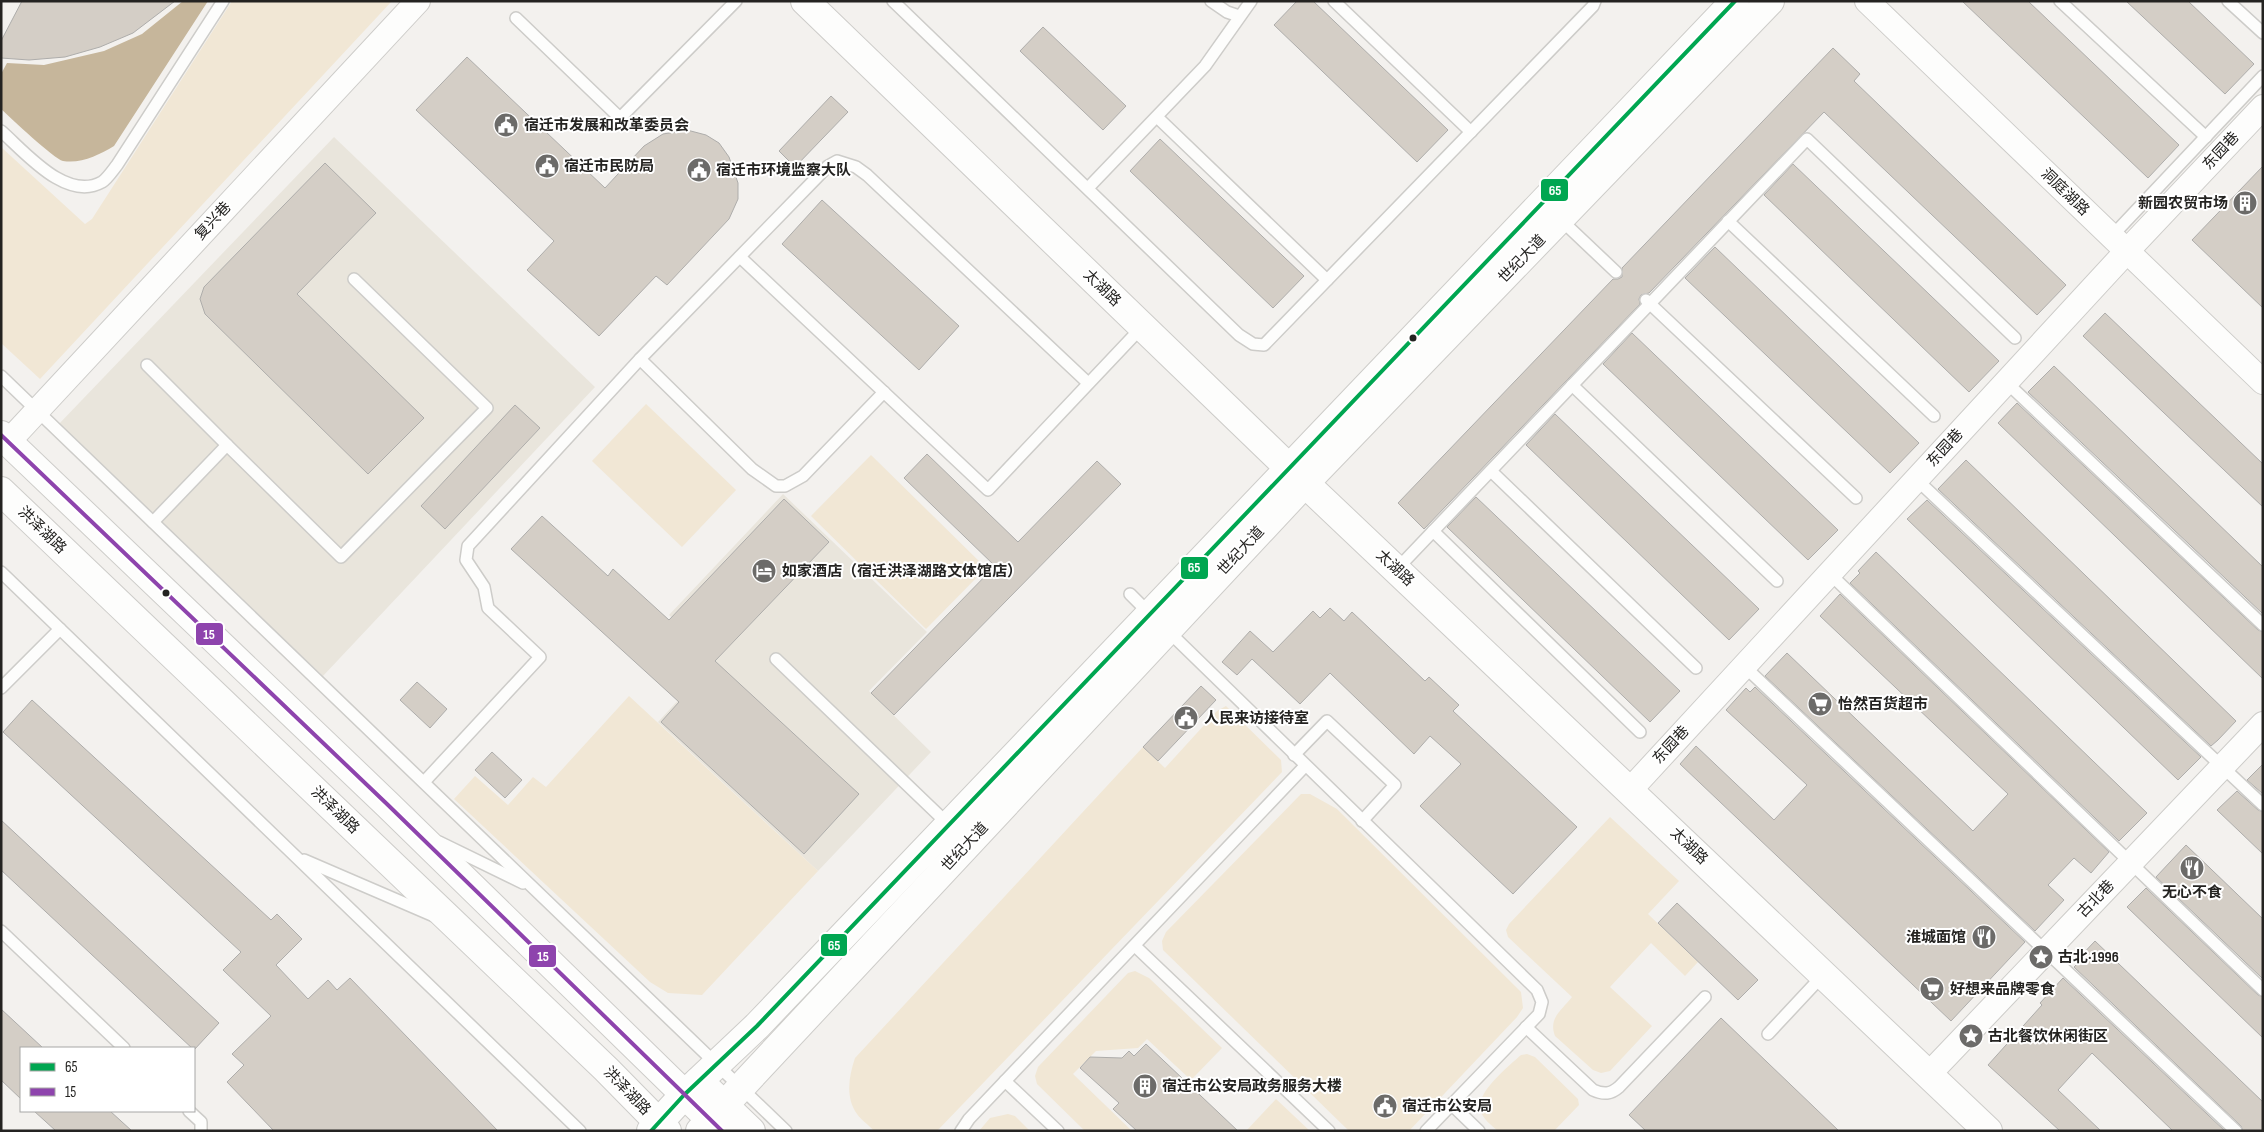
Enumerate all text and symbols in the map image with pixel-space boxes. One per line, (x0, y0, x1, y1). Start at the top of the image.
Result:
public building icon: 宿迁市发展和改革委员会 (493, 112, 519, 138)
place label: 宿迁市发展和改革委员会 (524, 116, 689, 135)
street label: 东园巷 (2199, 128, 2243, 174)
public building icon: 宿迁市民防局 (534, 153, 560, 179)
place label: 宿迁市民防局 (564, 157, 654, 176)
public building icon: 宿迁市环境监察大队 (686, 157, 712, 183)
place label: 宿迁市环境监察大队 (716, 161, 851, 180)
street label: 洞庭湖路 (2037, 164, 2093, 220)
line badge: 65 (1540, 178, 1569, 202)
text: 65 (1549, 182, 1561, 199)
building icon: 新园农贸市场 (2232, 190, 2258, 216)
place label: 新园农贸市场 (2138, 194, 2228, 213)
street label: 复兴巷 (191, 198, 235, 244)
street label: 世纪大道 (1494, 231, 1550, 287)
street label: 太湖路 (1079, 266, 1125, 310)
unlabelled marker (1408, 333, 1418, 343)
street label: 东园巷 (1923, 425, 1967, 471)
street label: 洪泽湖路 (14, 502, 70, 558)
street label: 世纪大道 (1214, 523, 1268, 579)
street label: 太湖路 (1372, 546, 1418, 590)
line badge: 65 (1180, 556, 1209, 580)
hotel icon: 如家酒店（宿迁洪泽湖路文体馆店） (751, 558, 777, 584)
text: 65 (1188, 559, 1200, 576)
place label: 如家酒店（宿迁洪泽湖路文体馆店） (782, 562, 1022, 581)
unlabelled marker (161, 588, 171, 598)
line badge: 15 (195, 622, 224, 646)
text: 15 (203, 626, 215, 643)
supermarket icon: 怡然百货超市 (1807, 691, 1833, 717)
place label: 怡然百货超市 (1838, 695, 1928, 714)
public building icon: 人民来访接待室 (1173, 705, 1199, 731)
place label: 人民来访接待室 (1204, 709, 1309, 728)
street label: 东园巷 (1649, 722, 1693, 768)
street label: 洪泽湖路 (307, 782, 363, 838)
street label: 世纪大道 (938, 819, 992, 875)
street label: 太湖路 (1666, 824, 1712, 868)
restaurant icon: 无心不食 (2179, 855, 2205, 881)
street label: 古北巷 (2074, 876, 2118, 922)
place label: 无心不食 (2162, 883, 2222, 902)
restaurant icon: 淮城面馆 (1971, 924, 1997, 950)
place label: 淮城面馆 (1906, 928, 1966, 947)
line badge: 65 (820, 933, 848, 957)
text: 65 (828, 937, 840, 954)
line badge: 15 (528, 944, 557, 968)
place icon: 古北·1996 (2028, 944, 2054, 970)
text: 15 (537, 948, 549, 965)
place label: 古北·1996 (2058, 948, 2119, 967)
supermarket icon: 好想来品牌零食 (1919, 976, 1945, 1002)
place label: 好想来品牌零食 (1950, 980, 2055, 999)
place icon: 古北餐饮休闲街区 (1958, 1023, 1984, 1049)
place label: 古北餐饮休闲街区 (1988, 1027, 2108, 1046)
legend (20, 1047, 195, 1112)
text: 65 (65, 1058, 78, 1077)
street label: 洪泽湖路 (599, 1063, 655, 1119)
building icon: 宿迁市公安局政务服务大楼 (1132, 1073, 1158, 1099)
place label: 宿迁市公安局政务服务大楼 (1162, 1077, 1342, 1096)
text: 15 (65, 1083, 76, 1102)
public building icon: 宿迁市公安局 (1372, 1093, 1398, 1119)
place label: 宿迁市公安局 (1402, 1097, 1492, 1116)

